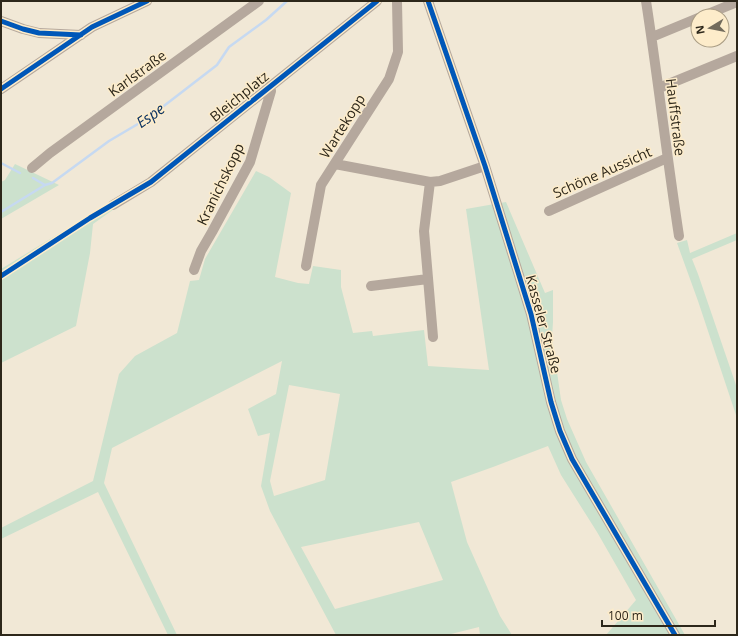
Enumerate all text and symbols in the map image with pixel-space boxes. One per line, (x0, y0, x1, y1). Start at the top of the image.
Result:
north arrow (690, 8, 730, 48)
text: N (691, 24, 708, 36)
street label: Karlstraße (104, 45, 170, 100)
street label: Bleichplatz (206, 66, 273, 126)
street label: Hauffstraße (662, 77, 690, 157)
street label: Wartekopp (315, 90, 369, 162)
water label: Espe (132, 98, 169, 132)
street label: Kranichskopp (192, 140, 248, 228)
street label: Schöne Aussicht (550, 142, 654, 202)
street label: Kasseler Straße (522, 273, 566, 375)
scale bar (602, 602, 715, 628)
text: 100 m (608, 607, 643, 624)

